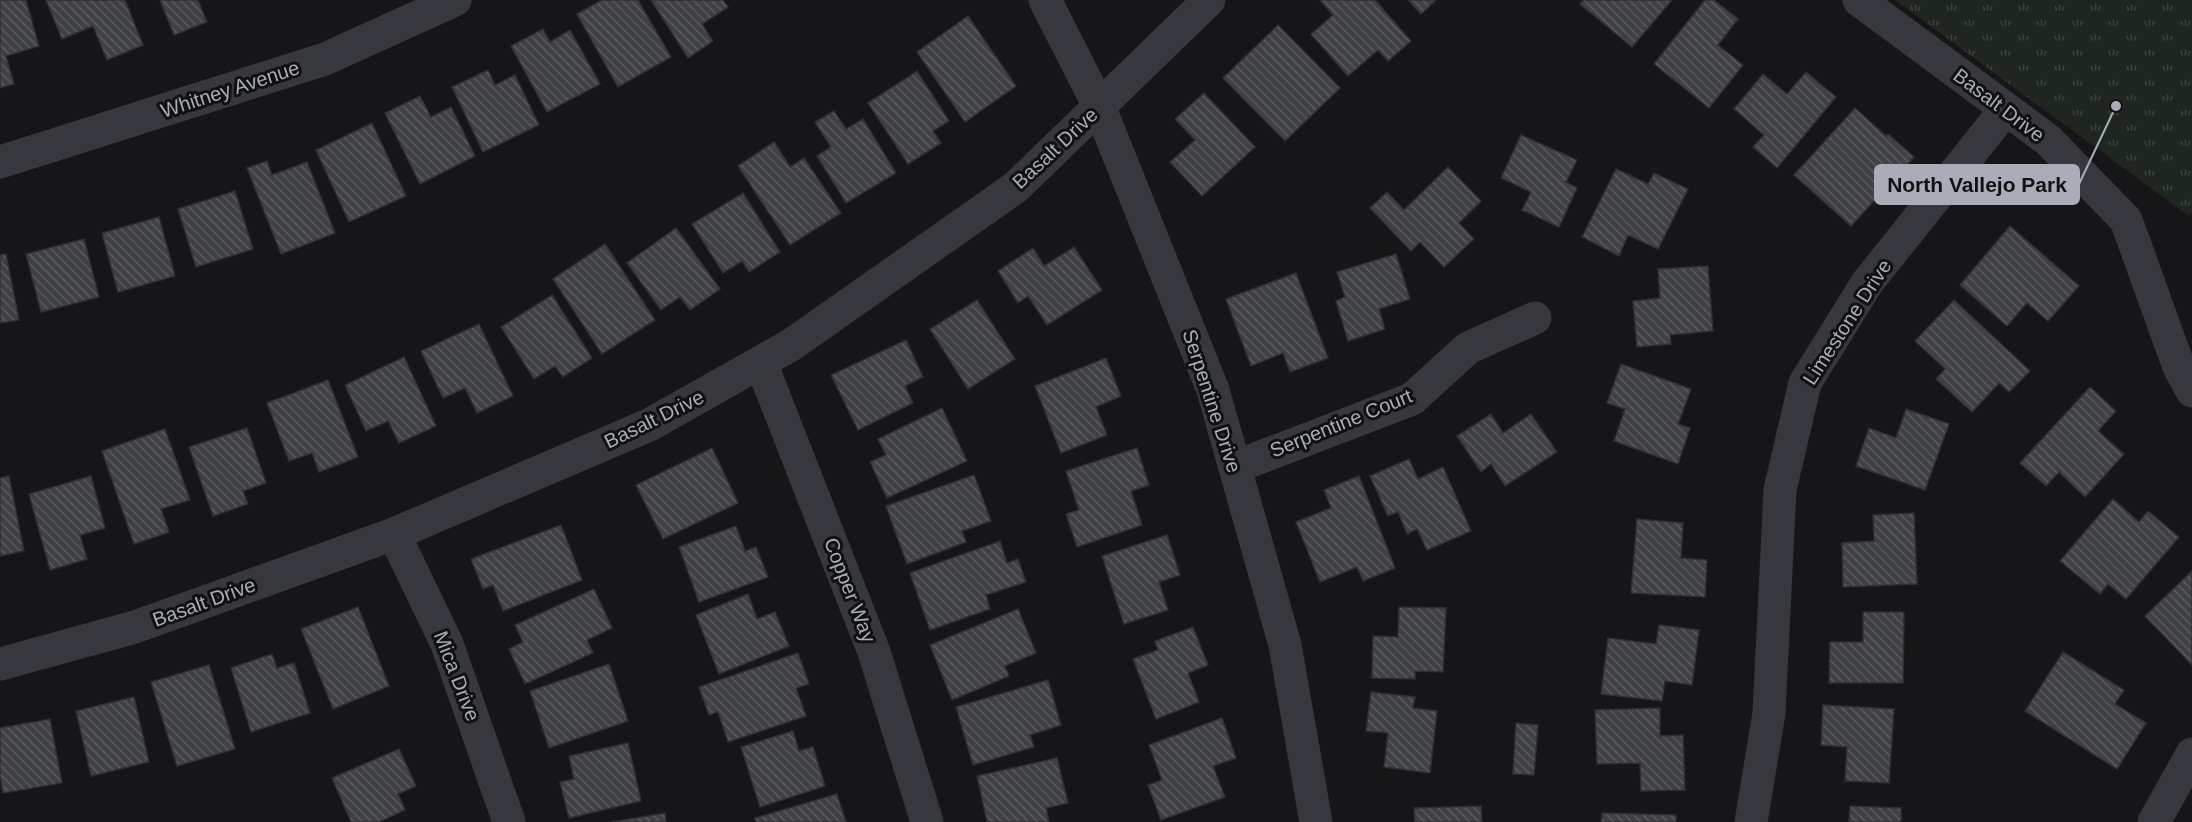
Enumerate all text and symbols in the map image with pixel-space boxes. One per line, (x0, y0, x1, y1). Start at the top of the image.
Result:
street label: Whitney Avenue (158, 56, 302, 122)
street label: Basalt Drive (1949, 64, 2049, 146)
street label: Basalt Drive (1008, 103, 1102, 193)
callout: North Vallejo Park (1875, 165, 2079, 204)
text: North Vallejo Park (1887, 173, 2067, 196)
street label: Limestone Drive (1798, 255, 1896, 389)
street label: Serpentine Drive (1179, 327, 1245, 475)
street label: Serpentine Court (1267, 384, 1416, 462)
street label: Basalt Drive (601, 385, 707, 453)
street label: Copper Way (820, 535, 880, 645)
street label: Basalt Drive (150, 573, 258, 631)
street label: Mica Drive (430, 628, 484, 724)

